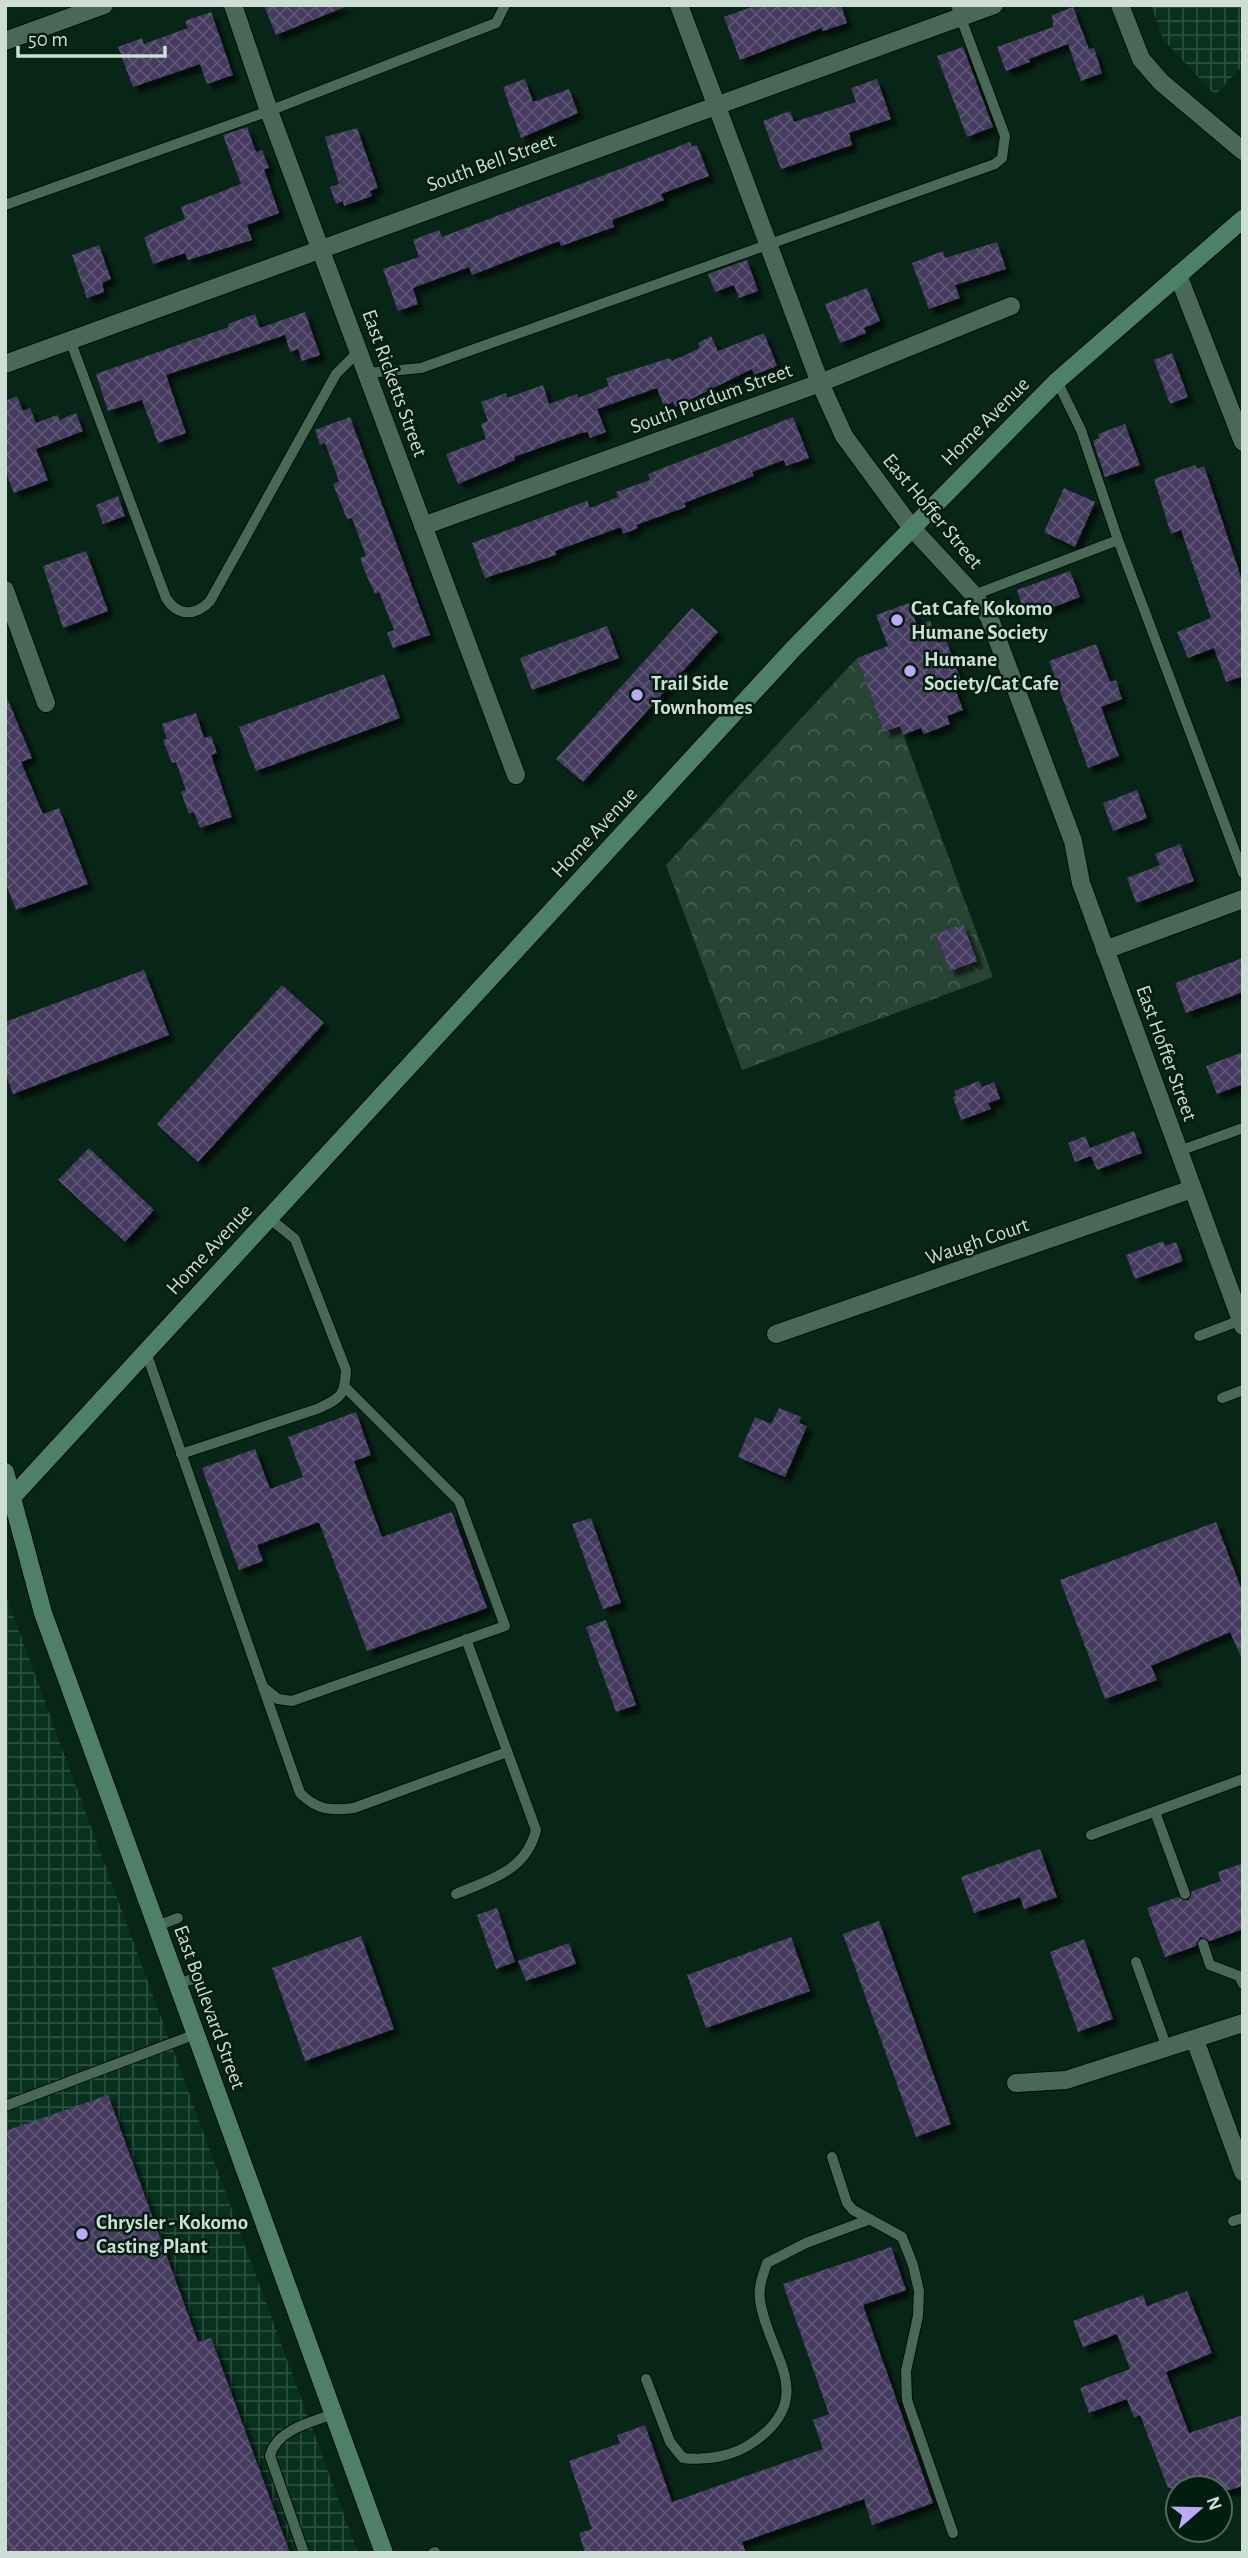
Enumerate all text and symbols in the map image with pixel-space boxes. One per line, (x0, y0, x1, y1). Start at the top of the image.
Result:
scale bar (18, 14, 164, 58)
text: 50 m (28, 29, 68, 50)
street label: South Bell Street (424, 129, 559, 196)
street label: East Ricketts Street (358, 307, 431, 460)
street label: South Purdum Street (627, 359, 795, 438)
street label: Home Avenue (937, 373, 1034, 470)
street label: East Hoffer Street (879, 450, 987, 573)
place label: Cat Cafe Kokomo Humane Society (911, 598, 1053, 643)
marker: Cat Cafe Kokomo Humane Society (889, 612, 905, 628)
place label: Humane Society/Cat Cafe (924, 649, 1059, 694)
marker: Humane Society/Cat Cafe (902, 663, 918, 679)
place label: Trail Side Townhomes (651, 673, 753, 718)
marker: Trail Side Townhomes (629, 687, 645, 703)
street label: Home Avenue (547, 783, 641, 882)
street label: East Hoffer Street (1132, 982, 1201, 1124)
street label: Home Avenue (162, 1200, 256, 1299)
street label: Waugh Court (923, 1214, 1032, 1269)
street label: East Boulevard Street (170, 1922, 249, 2092)
place label: Chrysler - Kokomo Casting Plant (96, 2212, 248, 2257)
marker: Chrysler - Kokomo Casting Plant (74, 2226, 90, 2242)
north arrow (1164, 2474, 1234, 2544)
text: N (1202, 2494, 1225, 2513)

